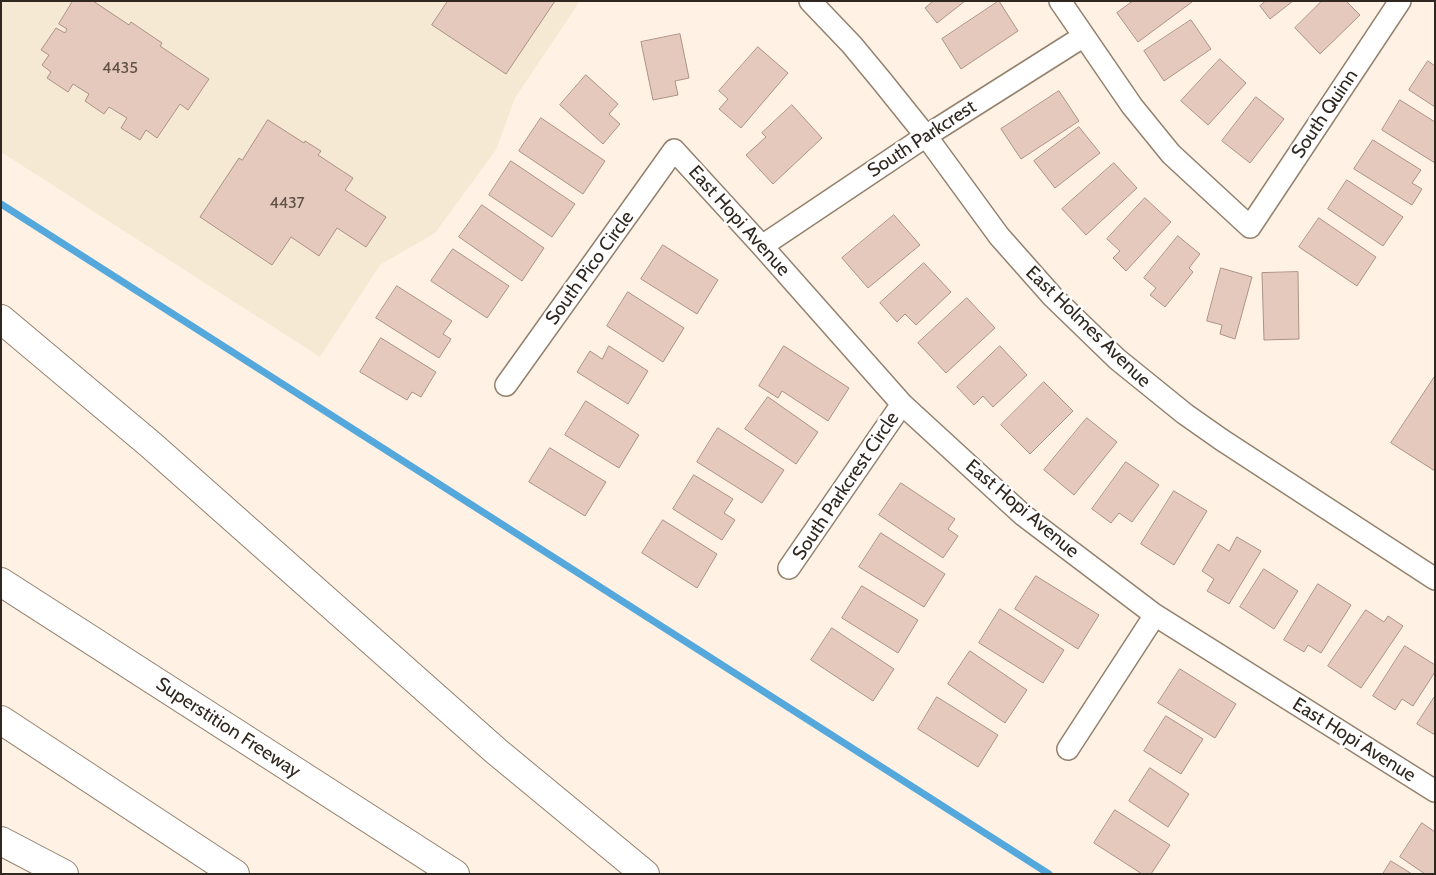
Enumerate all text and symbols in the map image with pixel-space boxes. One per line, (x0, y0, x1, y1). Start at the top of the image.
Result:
house number: 4435 (102, 58, 138, 78)
street label: South Quinn (1287, 65, 1363, 163)
street label: South Parkcrest (864, 95, 980, 183)
street label: East Hopi Avenue (683, 161, 795, 281)
house number: 4437 (269, 193, 305, 213)
street label: South Pico Circle (541, 207, 639, 329)
street label: East Holmes Avenue (1021, 261, 1155, 393)
street label: South Parkcrest Circle (788, 408, 904, 564)
street label: East Hopi Avenue (961, 455, 1083, 563)
street label: Superstition Freeway (151, 673, 305, 783)
street label: East Hopi Avenue (1288, 693, 1420, 787)

